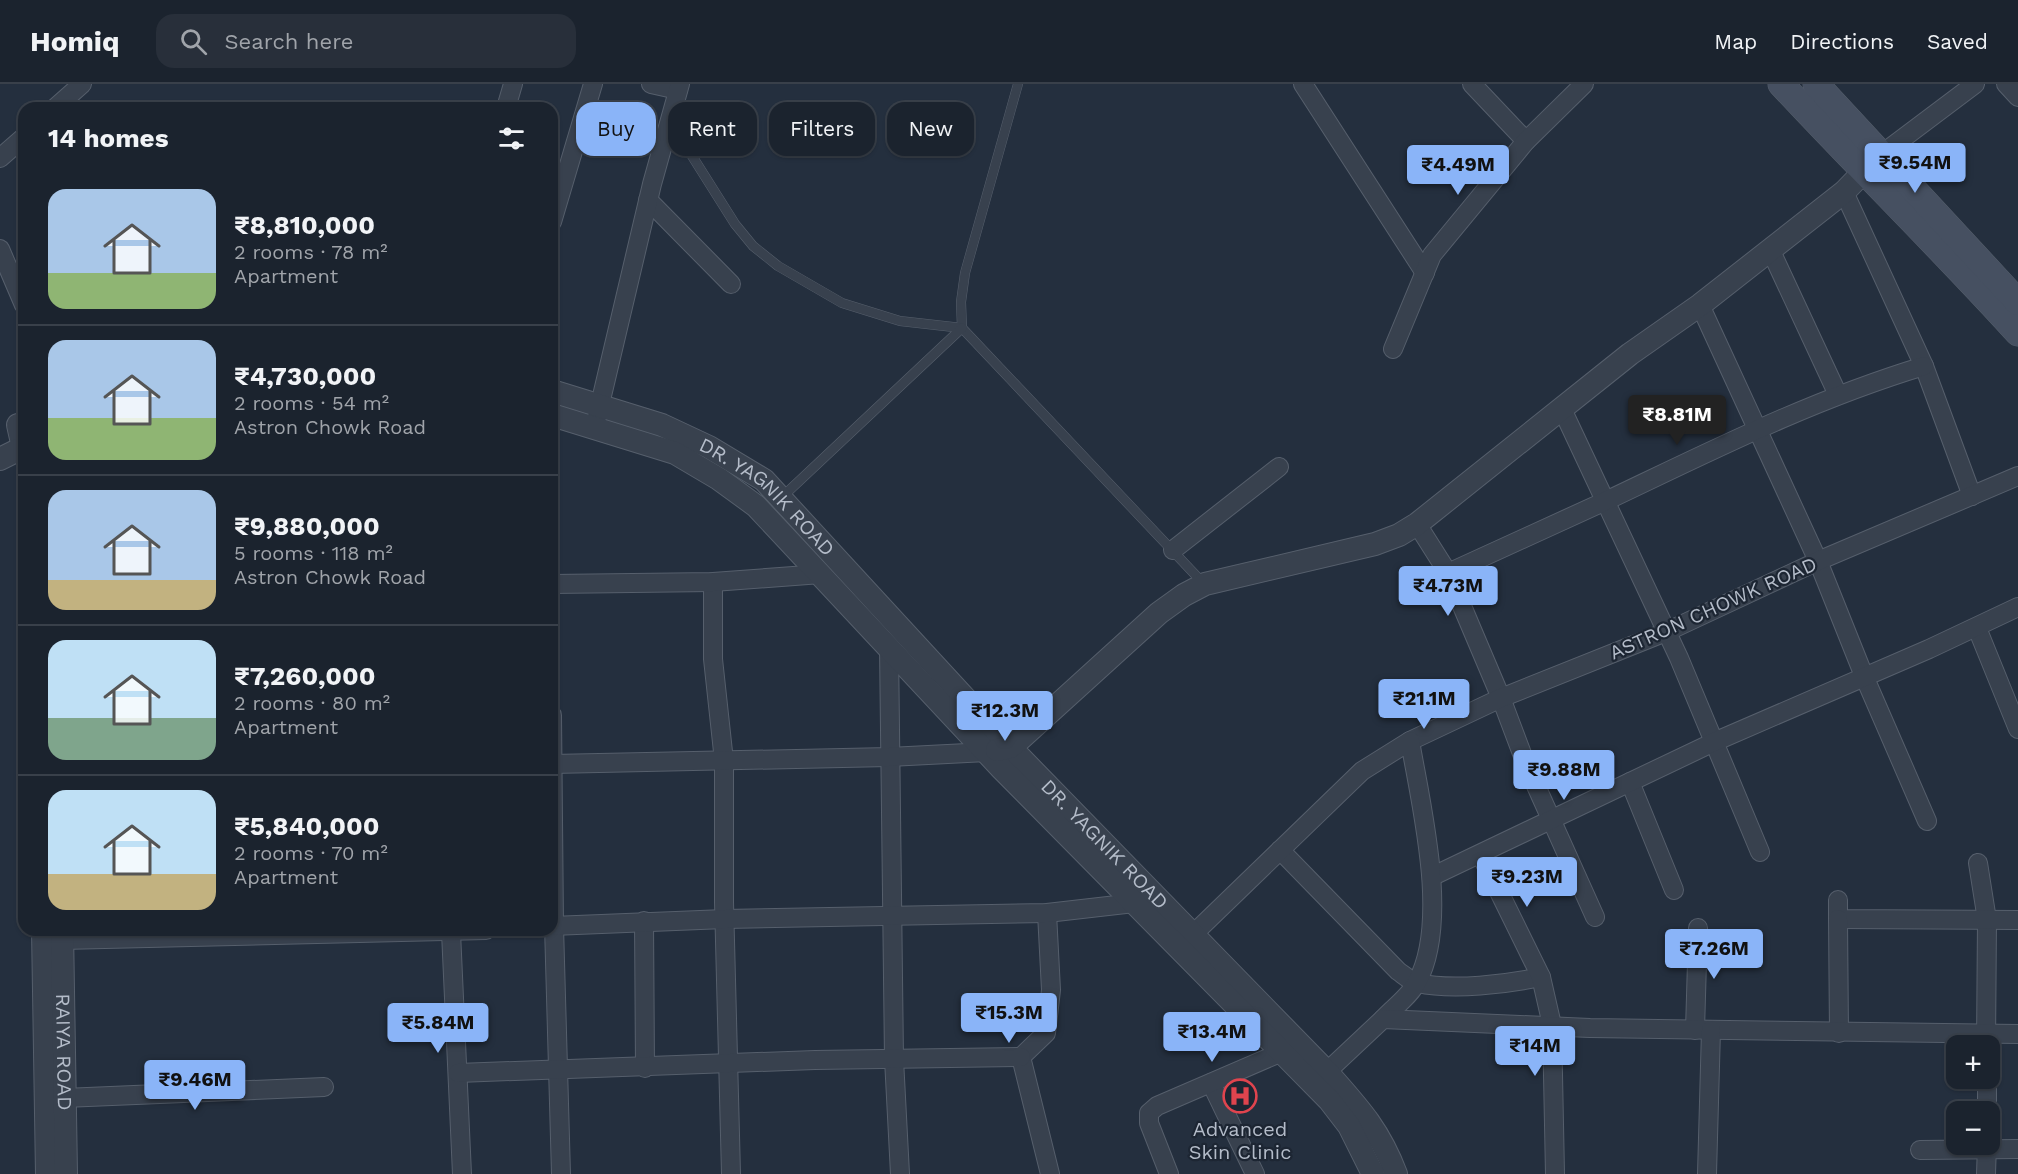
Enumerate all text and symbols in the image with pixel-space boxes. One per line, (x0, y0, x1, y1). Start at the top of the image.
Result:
search box (156, 14, 576, 68)
text: Homiq (30, 25, 120, 58)
icon: search (177, 25, 210, 58)
text: Search here (225, 29, 353, 54)
text: Map (1714, 29, 1757, 54)
text: Directions (1790, 29, 1894, 54)
text: Saved (1927, 29, 1988, 54)
chip: Buy (576, 102, 656, 156)
chip: Rent (668, 102, 757, 156)
chip: Filters (769, 102, 875, 156)
chip: New (887, 102, 974, 156)
icon: filters (495, 122, 528, 155)
text: 14 homes (48, 123, 169, 153)
pin: ₹9.54M (1866, 143, 1964, 194)
pin: ₹4.49M (1409, 145, 1507, 196)
text: ₹9.54M (1879, 150, 1951, 174)
text: ₹4.49M (1421, 152, 1495, 176)
text: ₹8,810,000 (234, 210, 375, 240)
icon: home (96, 213, 168, 285)
text: 2 rooms · 78 m² (234, 240, 388, 264)
text: Apartment (234, 264, 338, 288)
text: ₹4,730,000 (234, 361, 376, 391)
icon: home (96, 364, 168, 436)
text: 2 rooms · 54 m² (234, 391, 389, 415)
pin: ₹8.81M (1628, 395, 1726, 446)
text: ₹8.81M (1642, 402, 1712, 426)
text: Astron Chowk Road (234, 415, 426, 439)
street label: DR. YAGNIK ROAD (696, 432, 840, 561)
text: ₹9,880,000 (234, 511, 380, 541)
icon: home (96, 514, 168, 586)
text: 5 rooms · 118 m² (234, 541, 393, 565)
street label: ASTRON CHOWK ROAD (1606, 551, 1820, 665)
text: Astron Chowk Road (234, 565, 426, 589)
pin: ₹4.73M (1399, 566, 1497, 617)
text: ₹4.73M (1413, 573, 1483, 597)
text: ₹7,260,000 (234, 661, 375, 691)
icon: home (96, 664, 168, 736)
pin: ₹21.1M (1375, 679, 1473, 730)
text: ₹21.1M (1392, 686, 1456, 710)
text: 2 rooms · 80 m² (234, 691, 390, 715)
pin: ₹12.3M (956, 691, 1054, 742)
text: ₹12.3M (971, 698, 1039, 722)
text: Apartment (234, 715, 338, 739)
pin: ₹9.88M (1515, 750, 1613, 801)
text: ₹9.88M (1527, 757, 1601, 781)
street label: DR. YAGNIK ROAD (1036, 774, 1173, 914)
text: ₹5,840,000 (234, 811, 379, 841)
icon: home (96, 814, 168, 886)
text: 2 rooms · 70 m² (234, 841, 388, 865)
pin: ₹9.23M (1478, 857, 1576, 908)
text: ₹9.23M (1491, 864, 1563, 888)
text: Apartment (234, 865, 338, 889)
pin: ₹7.26M (1665, 929, 1763, 980)
text: ₹7.26M (1679, 936, 1749, 960)
street label: RAIYA ROAD (51, 993, 77, 1111)
pin: ₹15.3M (960, 993, 1058, 1044)
text: ₹15.3M (975, 1000, 1043, 1024)
pin: ₹5.84M (389, 1003, 487, 1054)
text: ₹5.84M (401, 1010, 475, 1034)
pin: ₹13.4M (1163, 1012, 1261, 1063)
text: ₹13.4M (1177, 1019, 1247, 1043)
pin: ₹14M (1499, 1026, 1571, 1077)
text: ₹14M (1509, 1033, 1561, 1057)
map controls (1946, 1035, 2000, 1155)
button: + (1946, 1035, 2000, 1089)
pin: ₹9.46M (146, 1060, 244, 1111)
text: ₹9.46M (158, 1067, 232, 1091)
hospital icon: Advanced Skin Clinic (1222, 1078, 1258, 1114)
button: − (1946, 1101, 2000, 1155)
place label: Advanced Skin Clinic (1189, 1117, 1291, 1164)

